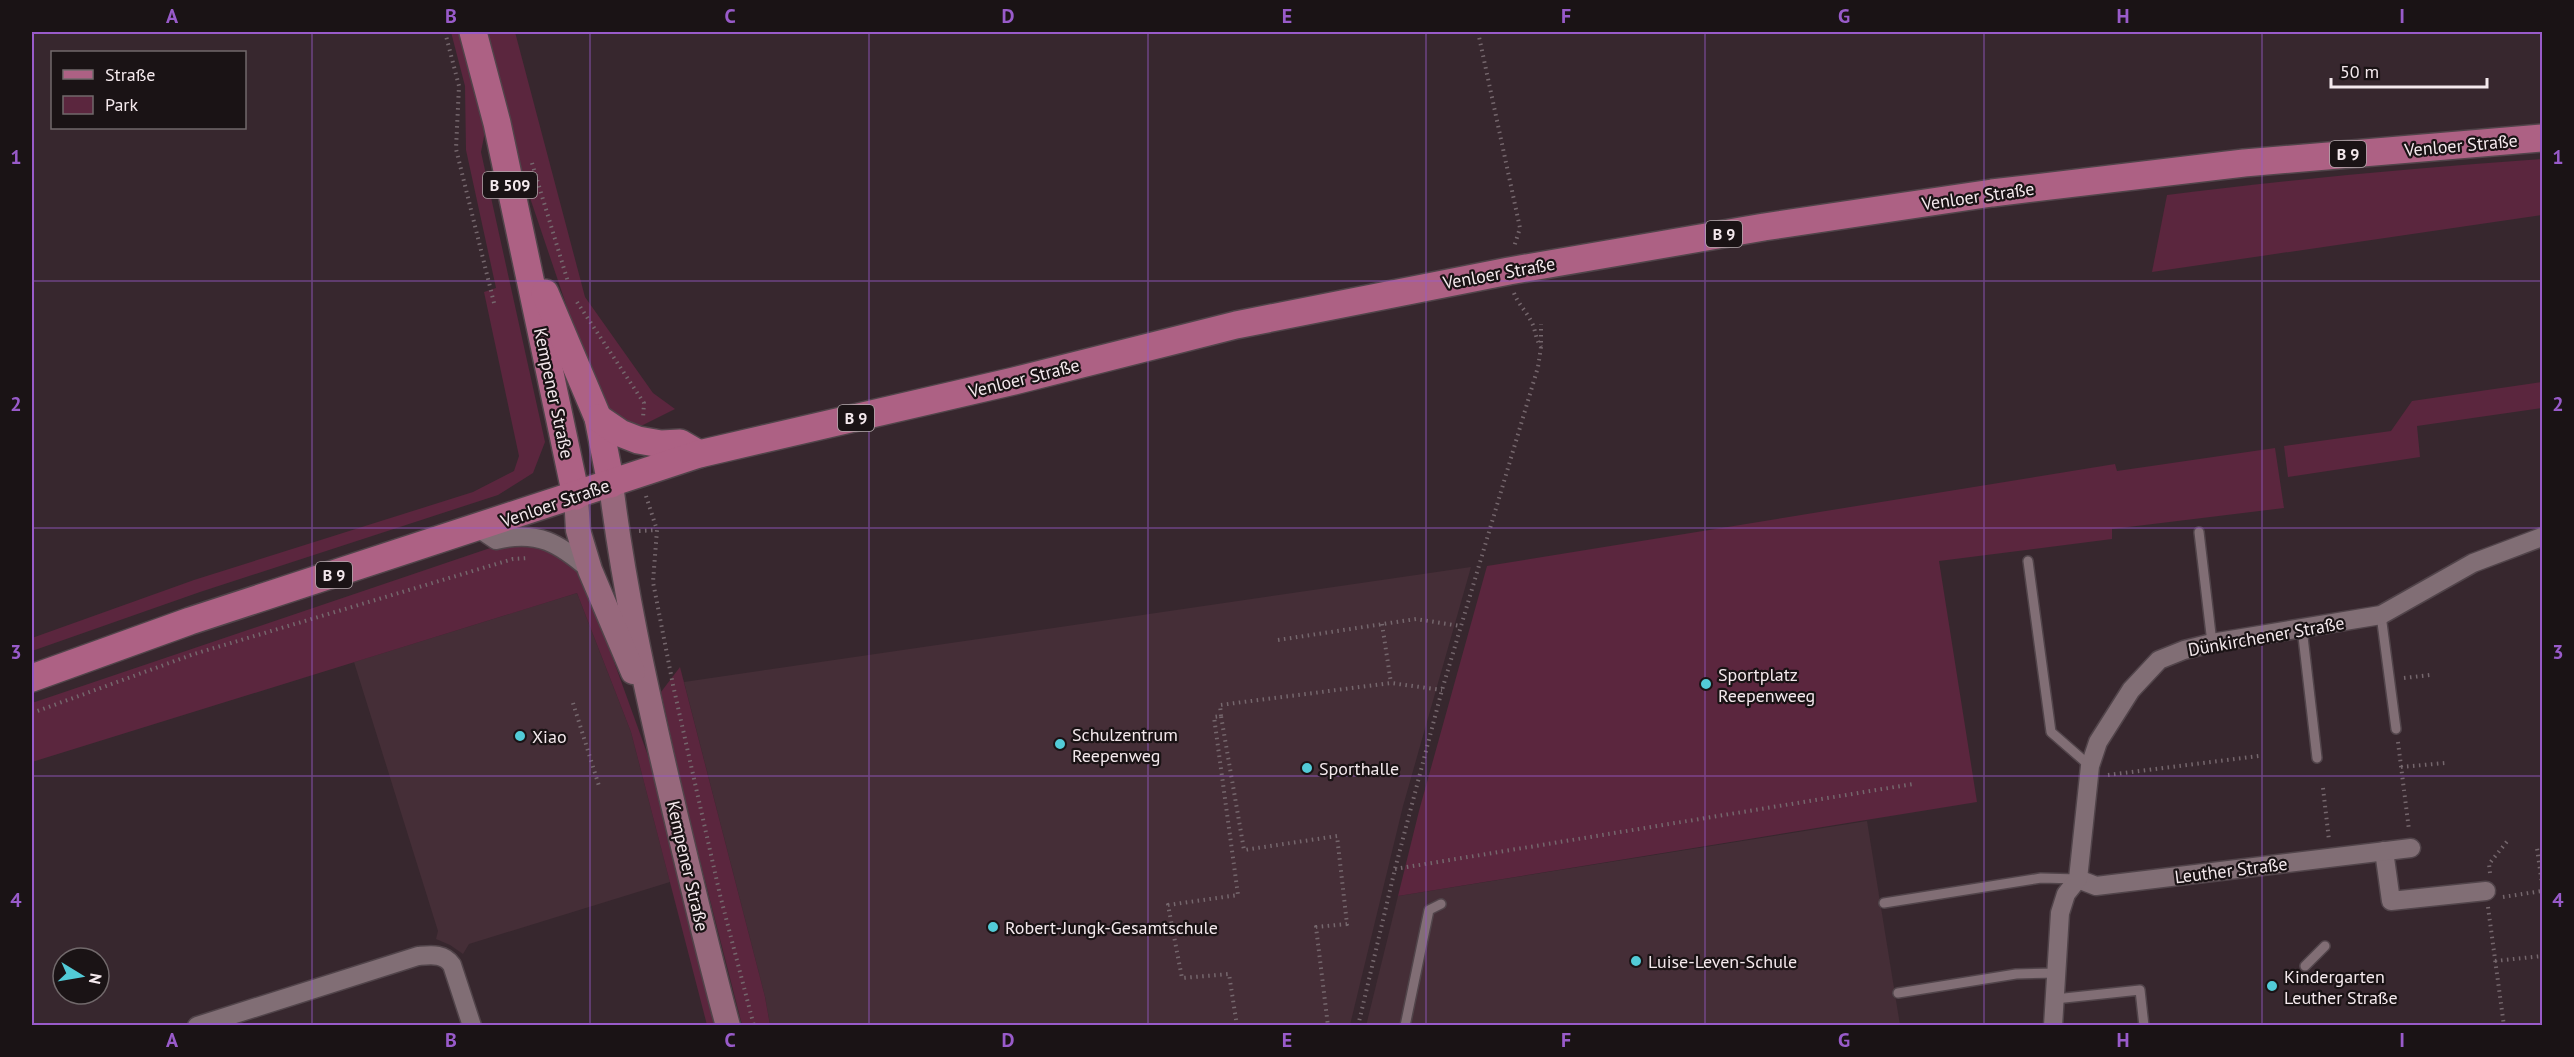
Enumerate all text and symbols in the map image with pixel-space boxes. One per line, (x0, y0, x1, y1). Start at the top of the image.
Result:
text: A (166, 3, 179, 29)
text: B (445, 3, 457, 29)
text: C (724, 3, 736, 29)
text: D (1002, 3, 1015, 29)
text: E (1282, 3, 1292, 29)
text: F (1561, 3, 1571, 29)
text: G (1838, 3, 1850, 29)
text: H (2116, 3, 2130, 29)
text: I (2399, 3, 2405, 29)
legend (51, 51, 246, 129)
scale bar (2331, 51, 2487, 89)
text: 50 m (2340, 60, 2379, 83)
text: Straße (105, 63, 156, 86)
text: Park (105, 93, 138, 116)
street label: Venloer Straße (2402, 129, 2519, 161)
road number: B 9 (2330, 141, 2366, 167)
text: 1 (10, 144, 22, 170)
text: 1 (2552, 144, 2564, 170)
road number: B 509 (483, 172, 537, 198)
street label: Venloer Straße (1919, 177, 2036, 215)
road number: B 9 (1706, 221, 1742, 247)
street label: Venloer Straße (1440, 252, 1557, 294)
street label: Kempener Straße (529, 325, 579, 461)
street label: Venloer Straße (965, 353, 1082, 403)
text: 2 (10, 391, 22, 417)
text: 2 (2552, 391, 2564, 417)
road number: B 9 (838, 405, 874, 431)
street label: Venloer Straße (497, 474, 612, 533)
road number: B 9 (316, 562, 352, 588)
street label: Dünkirchener Straße (2186, 611, 2346, 661)
text: 3 (10, 639, 22, 665)
text: 3 (2552, 639, 2564, 665)
place label: Sportplatz Reepenweeg (1718, 663, 1815, 707)
marker: Sportplatz Reepenweeg (1699, 677, 1713, 691)
place label: Schulzentrum Reepenweg (1072, 723, 1178, 767)
place label: Xiao (532, 725, 567, 748)
marker: Xiao (513, 729, 527, 743)
marker: Schulzentrum Reepenweg (1053, 737, 1067, 751)
place label: Sporthalle (1319, 757, 1399, 780)
marker: Sporthalle (1300, 761, 1314, 775)
street label: Kempener Straße (662, 799, 714, 933)
street label: Leuther Straße (2173, 852, 2289, 888)
text: 4 (10, 887, 22, 913)
text: 4 (2552, 887, 2564, 913)
place label: Robert-Jungk-Gesamtschule (1005, 916, 1218, 939)
marker: Robert-Jungk-Gesamtschule (986, 920, 1000, 934)
north arrow (51, 946, 111, 1006)
place label: Luise-Leven-Schule (1648, 950, 1797, 973)
marker: Luise-Leven-Schule (1629, 954, 1643, 968)
place label: Kindergarten Leuther Straße (2284, 965, 2398, 1009)
text: N (85, 972, 107, 986)
marker: Kindergarten Leuther Straße (2265, 979, 2279, 993)
text: A (166, 1027, 179, 1053)
text: B (445, 1027, 457, 1053)
text: C (724, 1027, 736, 1053)
text: D (1002, 1027, 1015, 1053)
text: E (1282, 1027, 1292, 1053)
text: F (1561, 1027, 1571, 1053)
text: G (1838, 1027, 1850, 1053)
text: H (2116, 1027, 2130, 1053)
text: I (2399, 1027, 2405, 1053)

